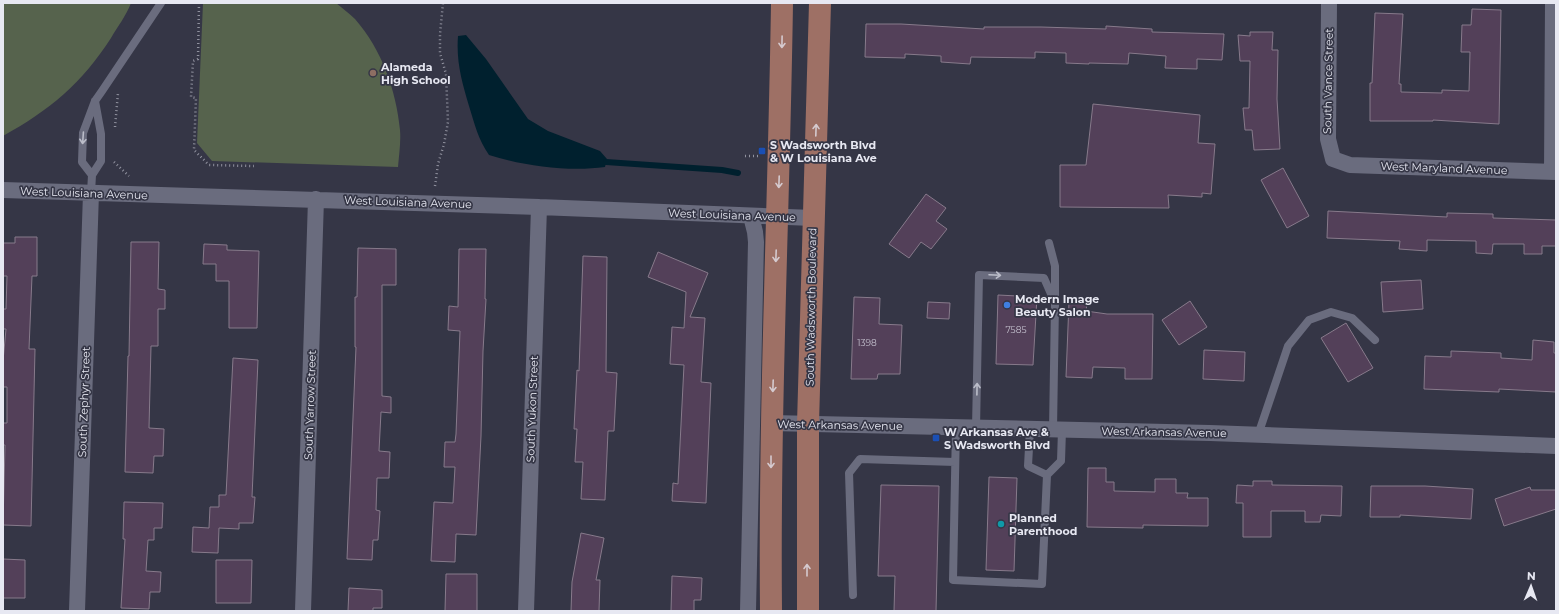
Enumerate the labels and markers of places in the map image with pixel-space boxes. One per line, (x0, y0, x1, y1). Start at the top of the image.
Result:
place label: Alameda High School (380, 60, 450, 87)
marker: Alameda High School (368, 68, 378, 78)
place label: S Wadsworth Blvd & W Louisiana Ave (770, 138, 877, 165)
marker: S Wadsworth Blvd & W Louisiana Ave (757, 146, 767, 156)
place label: Modern Image Beauty Salon (1015, 292, 1099, 319)
marker: Modern Image Beauty Salon (1002, 300, 1012, 310)
place label: W Arkansas Ave & S Wadsworth Blvd (944, 425, 1050, 452)
marker: W Arkansas Ave & S Wadsworth Blvd (931, 433, 941, 443)
place label: Planned Parenthood (1009, 511, 1077, 538)
marker: Planned Parenthood (996, 519, 1006, 529)

